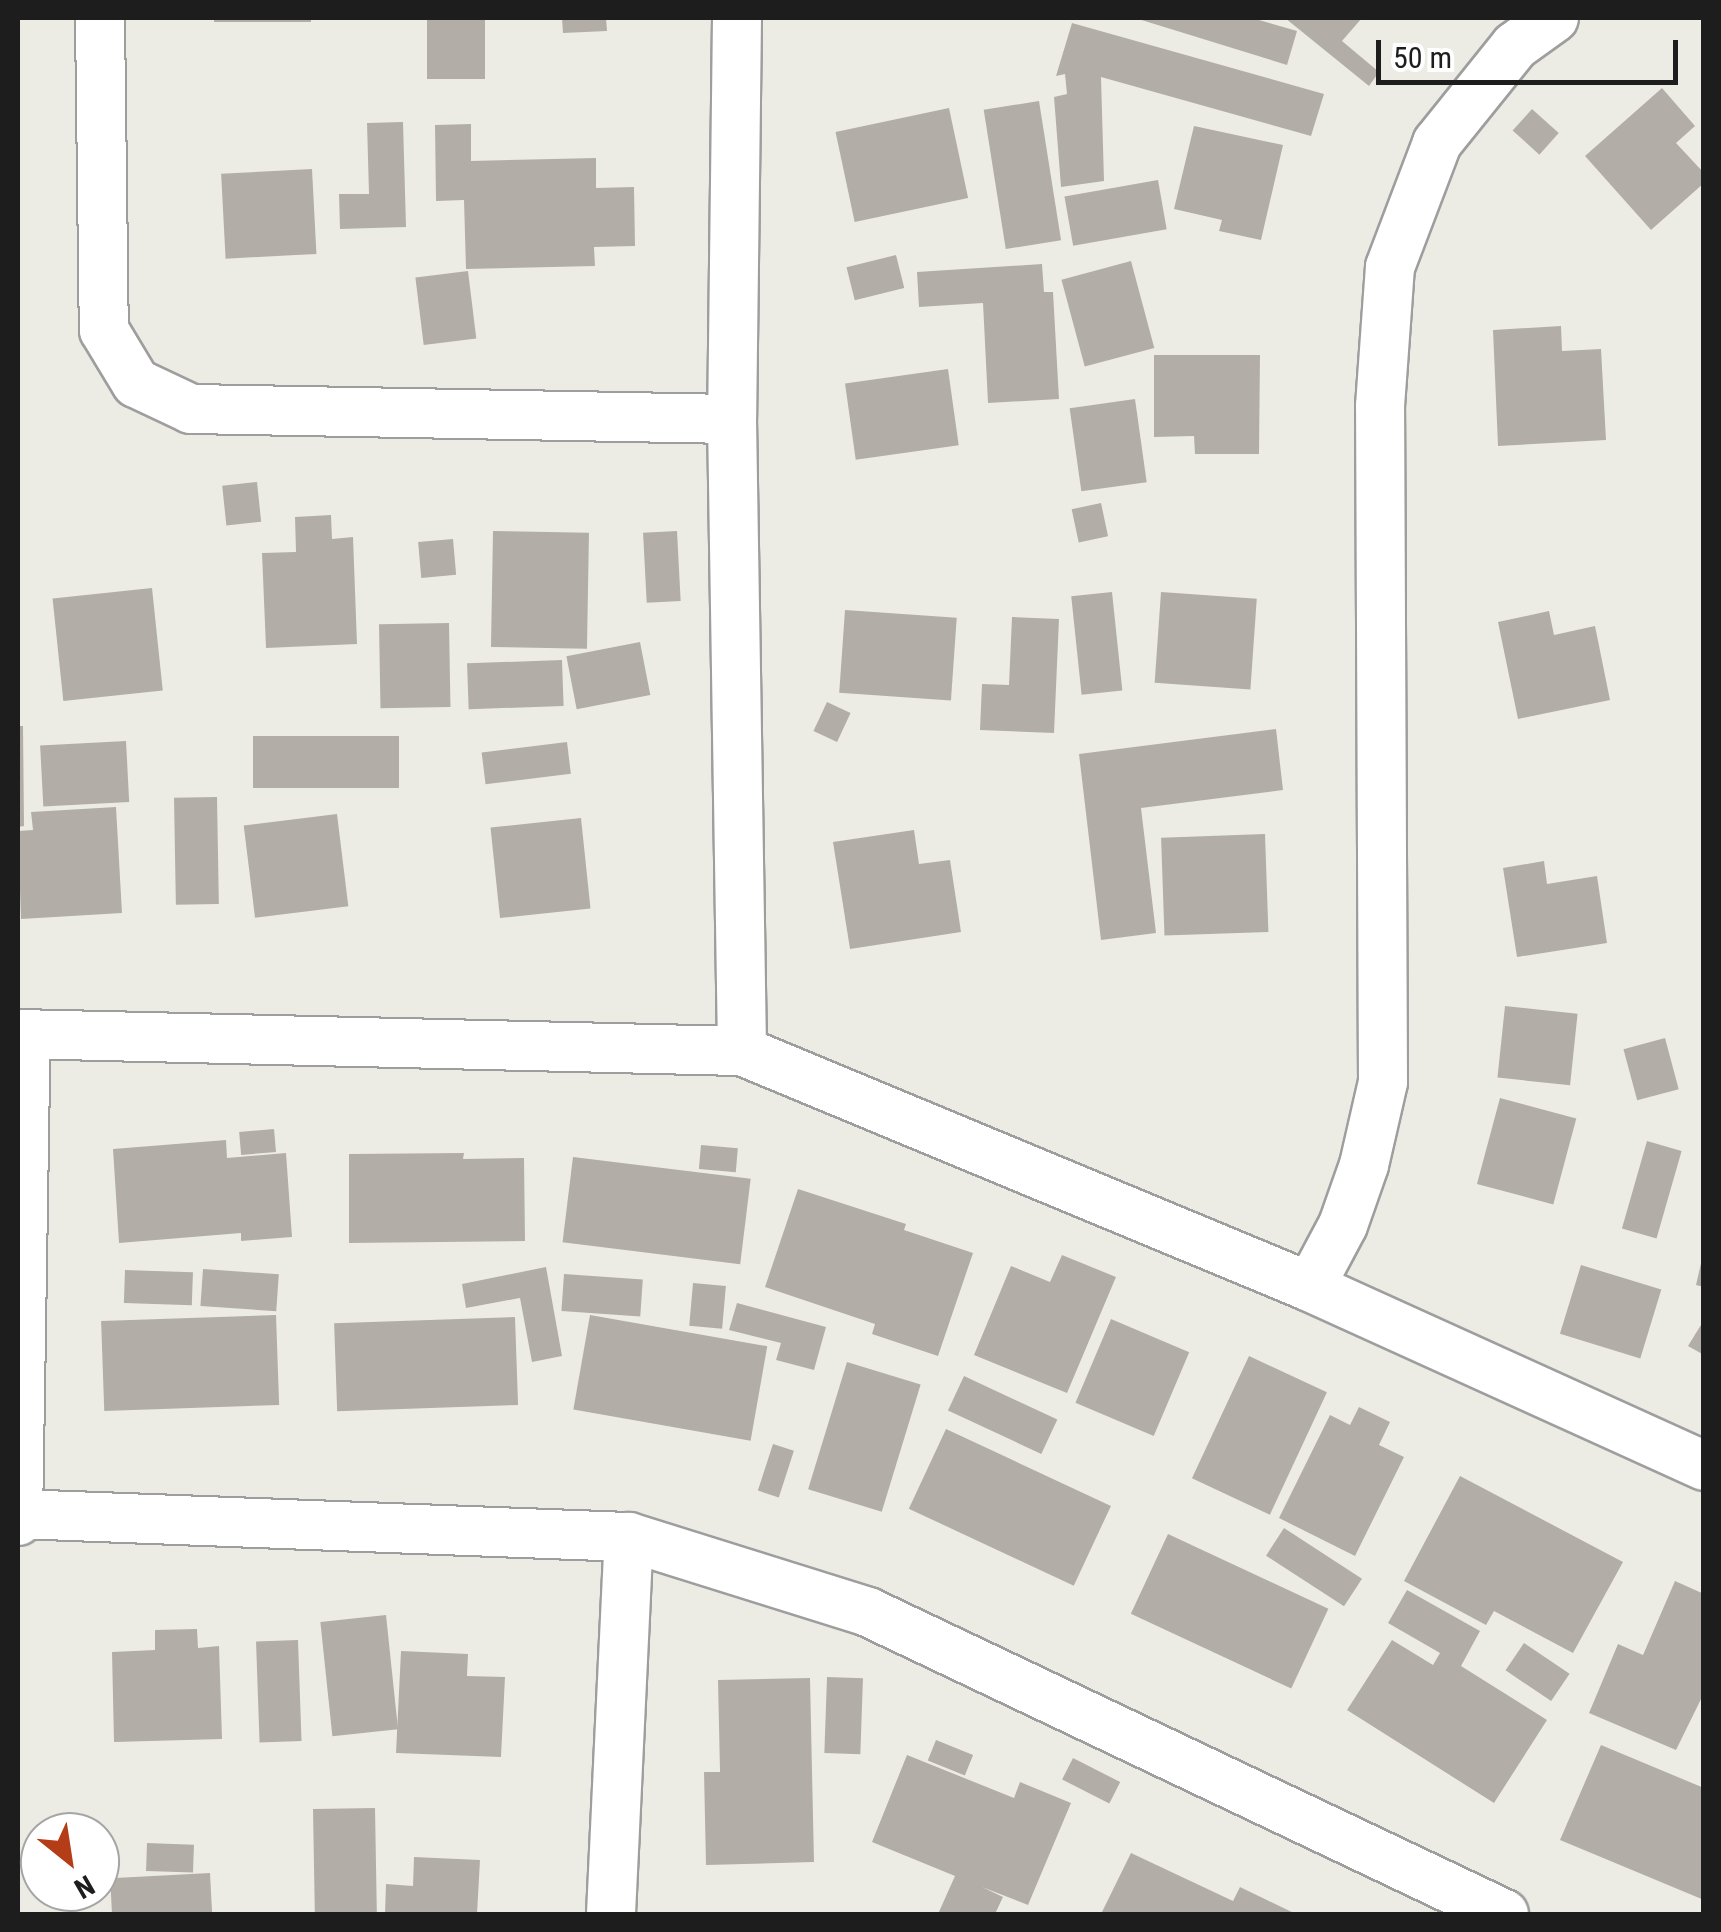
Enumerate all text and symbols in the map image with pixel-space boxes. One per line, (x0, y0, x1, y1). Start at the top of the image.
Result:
scale bar (1381, 20, 1684, 82)
text: 50 m (1393, 40, 1452, 75)
north arrow (20, 1812, 120, 1912)
text: N (69, 1868, 100, 1905)

